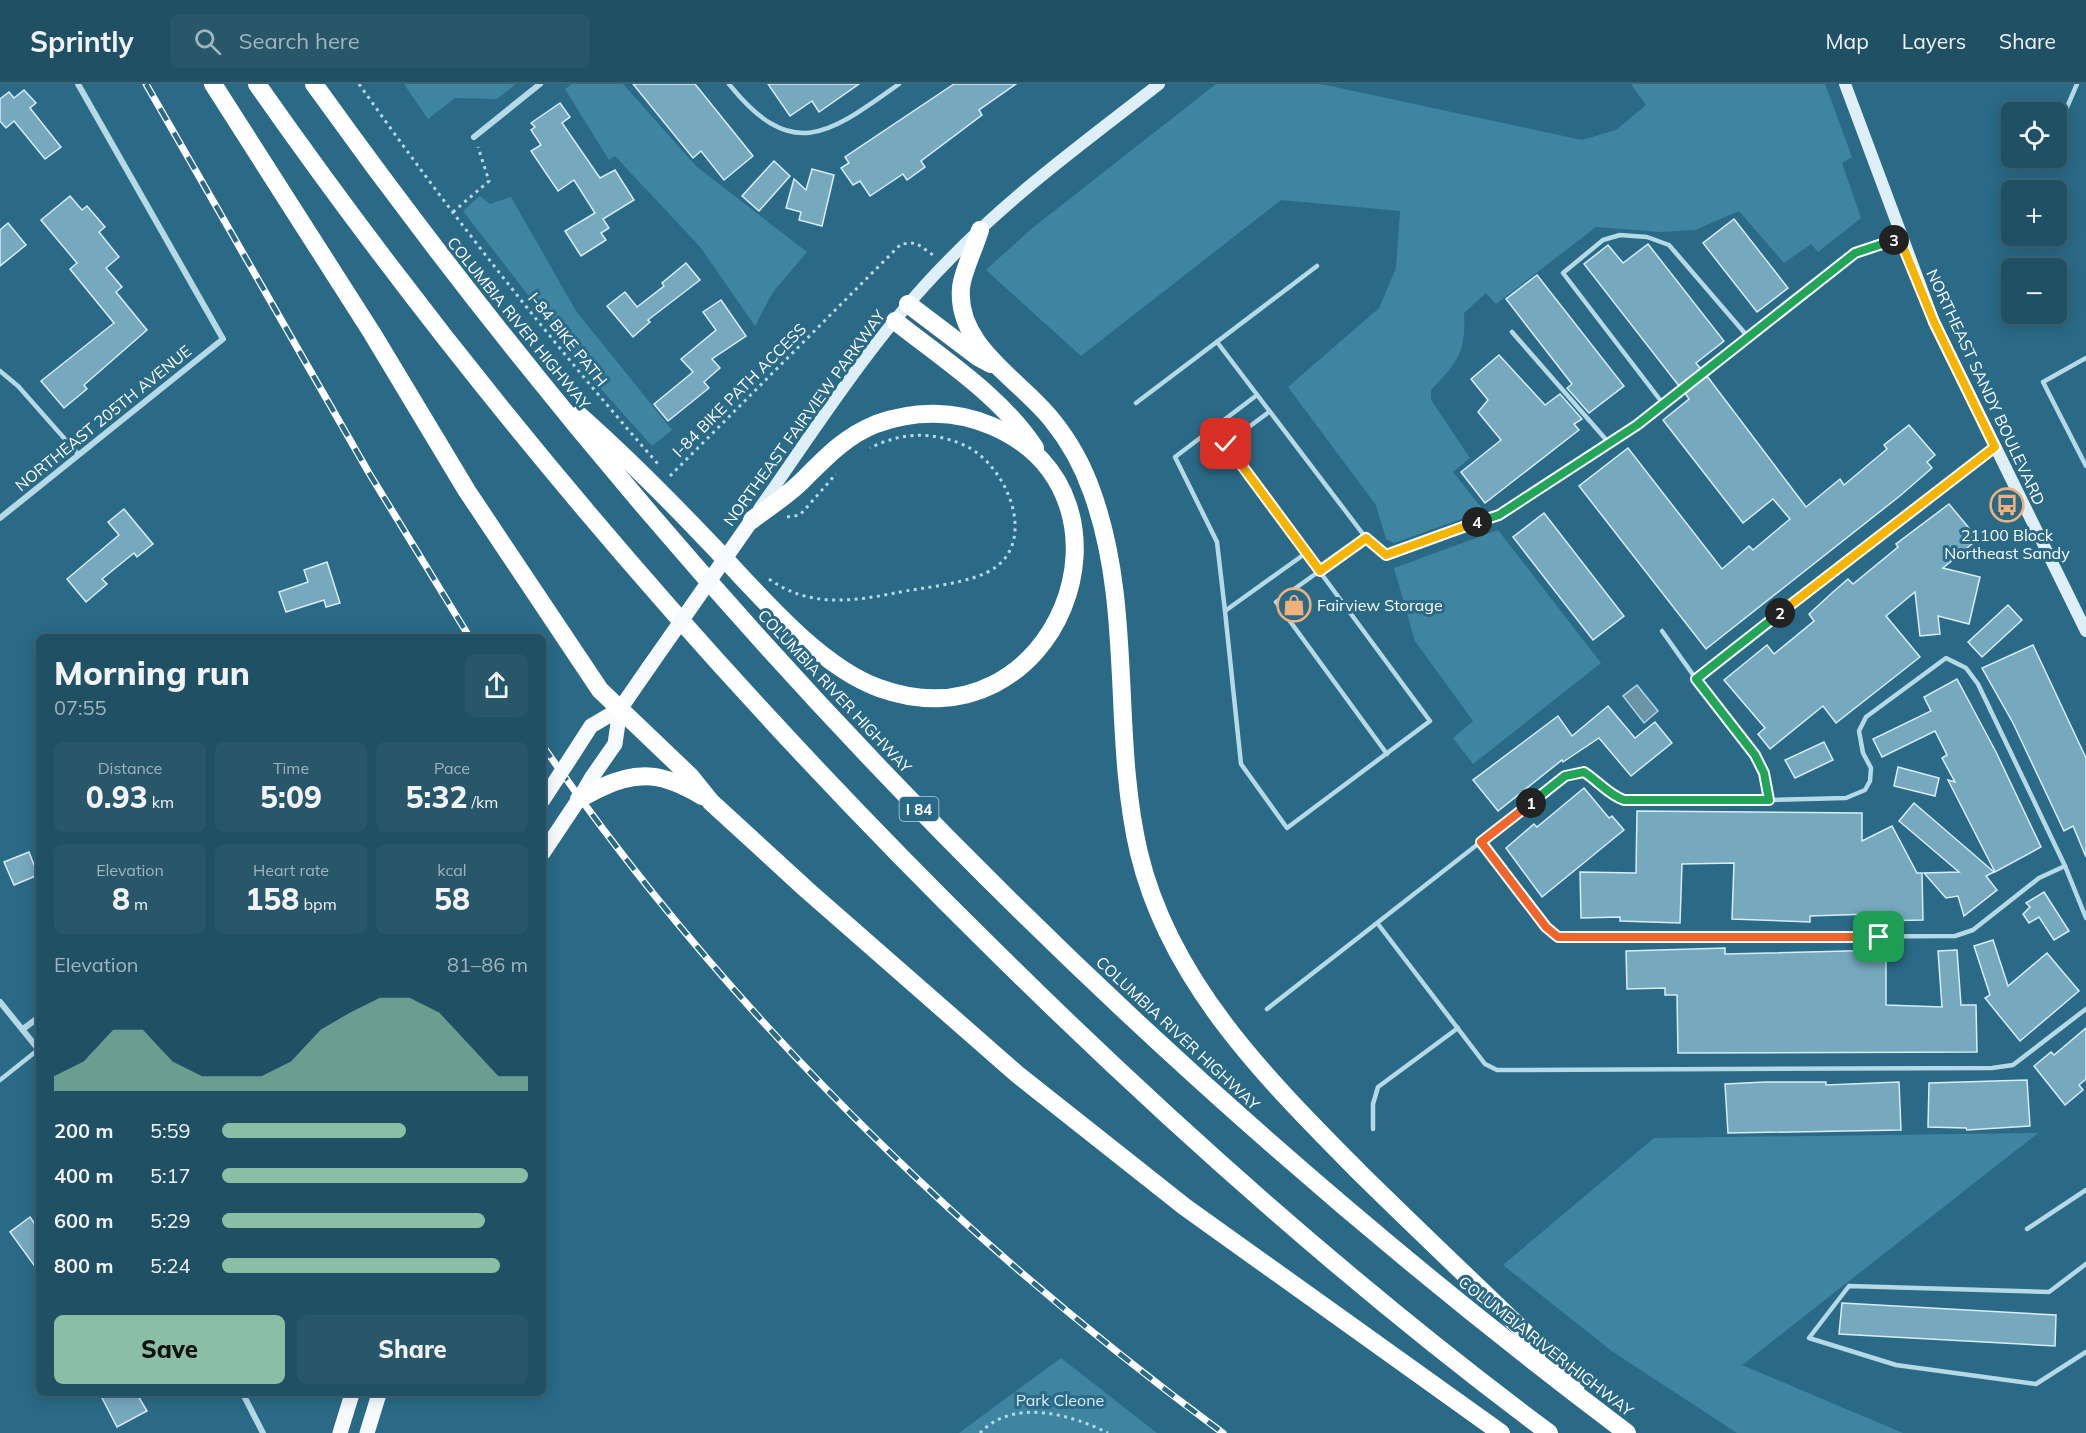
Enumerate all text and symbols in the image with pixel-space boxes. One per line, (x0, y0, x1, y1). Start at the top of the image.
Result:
search box (170, 14, 590, 68)
text: Sprintly (30, 24, 134, 59)
icon: search (191, 25, 224, 58)
text: Search here (239, 27, 360, 55)
text: Map (1826, 28, 1869, 54)
text: Layers (1902, 28, 1966, 54)
text: Share (1999, 28, 2056, 54)
map controls (2001, 102, 2067, 324)
button: locate (2001, 102, 2067, 168)
button: + (2001, 180, 2067, 246)
pin: 3 (1879, 225, 1909, 255)
text: 3 (1889, 230, 1899, 250)
street label: COLUMBIA RIVER HIGHWAY (443, 233, 595, 414)
button: − (2001, 258, 2067, 324)
street label: NORTHEAST SANDY BOULEVARD (1922, 266, 2050, 508)
street label: I-84 BIKE PATH (524, 288, 612, 390)
street label: NORTHEAST FAIRVIEW PARKWAY (719, 306, 889, 530)
street label: I-84 BIKE PATH ACCESS (668, 319, 810, 461)
street label: NORTHEAST 205TH AVENUE (11, 341, 195, 495)
pin (1200, 418, 1251, 469)
icon: check (1209, 427, 1242, 460)
bus stop icon: 21100 Block Northeast Sandy (1989, 487, 2025, 523)
pin: 4 (1462, 507, 1492, 537)
text: 4 (1472, 512, 1482, 532)
place label: 21100 Block Northeast Sandy (1944, 525, 2070, 563)
shop icon: Fairview Storage (1276, 587, 1312, 623)
place label: Fairview Storage (1317, 595, 1443, 615)
pin: 2 (1765, 598, 1795, 628)
text: 2 (1775, 603, 1785, 623)
street label: COLUMBIA RIVER HIGHWAY (754, 605, 916, 777)
text: Morning run (54, 652, 250, 693)
button: share (465, 654, 528, 717)
text: 07:55 (54, 695, 107, 720)
text: Distance (98, 758, 162, 778)
text: Time (273, 758, 309, 778)
text: Pace (434, 758, 470, 778)
text: 0.93 (86, 778, 148, 816)
text: 5:09 (260, 778, 322, 816)
text: 5:32 (406, 778, 467, 816)
pin: 1 (1516, 788, 1546, 818)
text: km (148, 792, 174, 812)
text: /km (467, 792, 498, 812)
text: 1 (1526, 793, 1536, 813)
road number: I 84 (900, 797, 938, 821)
text: Elevation (96, 860, 164, 880)
text: Heart rate (253, 860, 329, 880)
text: kcal (437, 860, 467, 880)
text: 8 (112, 880, 130, 918)
text: 158 (245, 880, 299, 918)
text: 58 (434, 880, 470, 918)
text: m (130, 894, 148, 914)
text: bpm (299, 894, 337, 914)
pin (1853, 911, 1904, 962)
icon: arrive (1862, 920, 1895, 953)
text: Elevation (54, 952, 139, 977)
text: 81–86 m (447, 952, 528, 977)
street label: COLUMBIA RIVER HIGHWAY (1092, 952, 1264, 1114)
text: 200 m (54, 1118, 113, 1143)
text: 5:59 (150, 1118, 191, 1143)
text: 400 m (54, 1163, 113, 1188)
text: 5:17 (150, 1163, 191, 1188)
text: 600 m (54, 1208, 113, 1233)
text: 5:29 (150, 1208, 191, 1233)
text: 800 m (54, 1253, 113, 1278)
text: 5:24 (150, 1253, 191, 1278)
street label: COLUMBIA RIVER HIGHWAY (1455, 1272, 1638, 1421)
button: Save (54, 1315, 285, 1384)
button: Share (297, 1315, 528, 1384)
park label: Park Cleone (1016, 1390, 1104, 1410)

